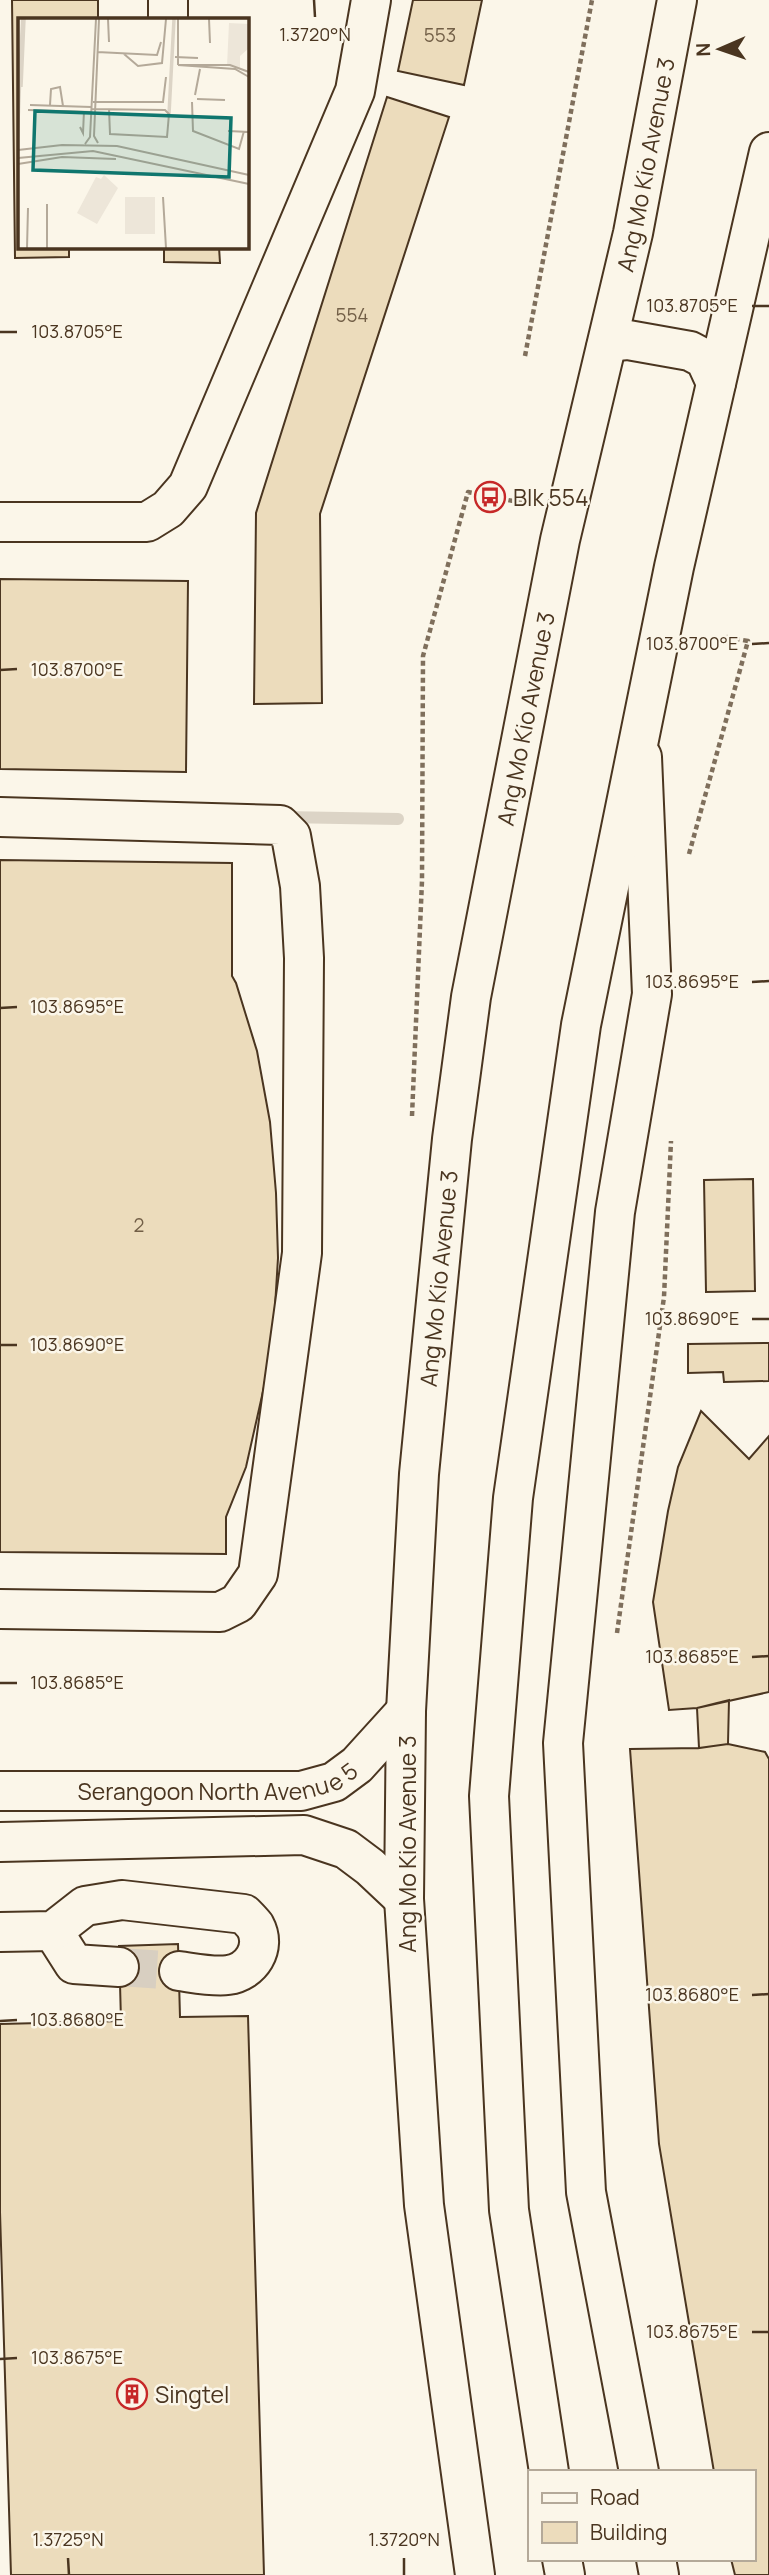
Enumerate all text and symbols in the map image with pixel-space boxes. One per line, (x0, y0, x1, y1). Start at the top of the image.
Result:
north arrow (685, 14, 755, 84)
inset map (18, 18, 248, 248)
text: 1.3720°N (279, 22, 351, 46)
house number: 553 (424, 22, 456, 48)
text: N (690, 42, 716, 57)
street label: Ang Mo Kio Avenue 3 (608, 55, 682, 275)
text: 103.8705°E (646, 293, 738, 317)
house number: 554 (335, 302, 369, 328)
text: 103.8705°E (31, 319, 123, 343)
bus stop icon: Blk 554 (473, 480, 507, 514)
place label: Blk 554 (513, 481, 589, 513)
street label: Ang Mo Kio Avenue 3 (489, 609, 562, 828)
text: 103.8700°E (646, 631, 738, 655)
text: 103.8700°E (31, 657, 123, 681)
text: 103.8695°E (645, 969, 739, 993)
text: 103.8695°E (30, 994, 124, 1018)
street label: Ang Mo Kio Avenue 3 (412, 1169, 465, 1388)
house number: 2 (134, 1212, 144, 1238)
text: 103.8690°E (645, 1306, 739, 1330)
text: 103.8690°E (30, 1332, 124, 1356)
text: 103.8685°E (645, 1644, 739, 1668)
text: 103.8685°E (30, 1670, 124, 1694)
street label: Ang Mo Kio Avenue 3 (391, 1735, 423, 1953)
street label: Serangoon North Avenue 5 (78, 1754, 364, 1807)
text: 103.8680°E (645, 1982, 739, 2006)
text: 103.8680°E (30, 2007, 124, 2031)
text: 103.8675°E (646, 2319, 738, 2343)
text: 103.8675°E (31, 2345, 123, 2369)
building icon: Singtel (115, 2377, 149, 2411)
place label: Singtel (155, 2378, 229, 2410)
legend (528, 2470, 755, 2561)
text: Road (590, 2483, 640, 2511)
text: Building (590, 2518, 667, 2546)
text: 1.3725°N (33, 2527, 103, 2551)
text: 1.3720°N (368, 2527, 440, 2551)

